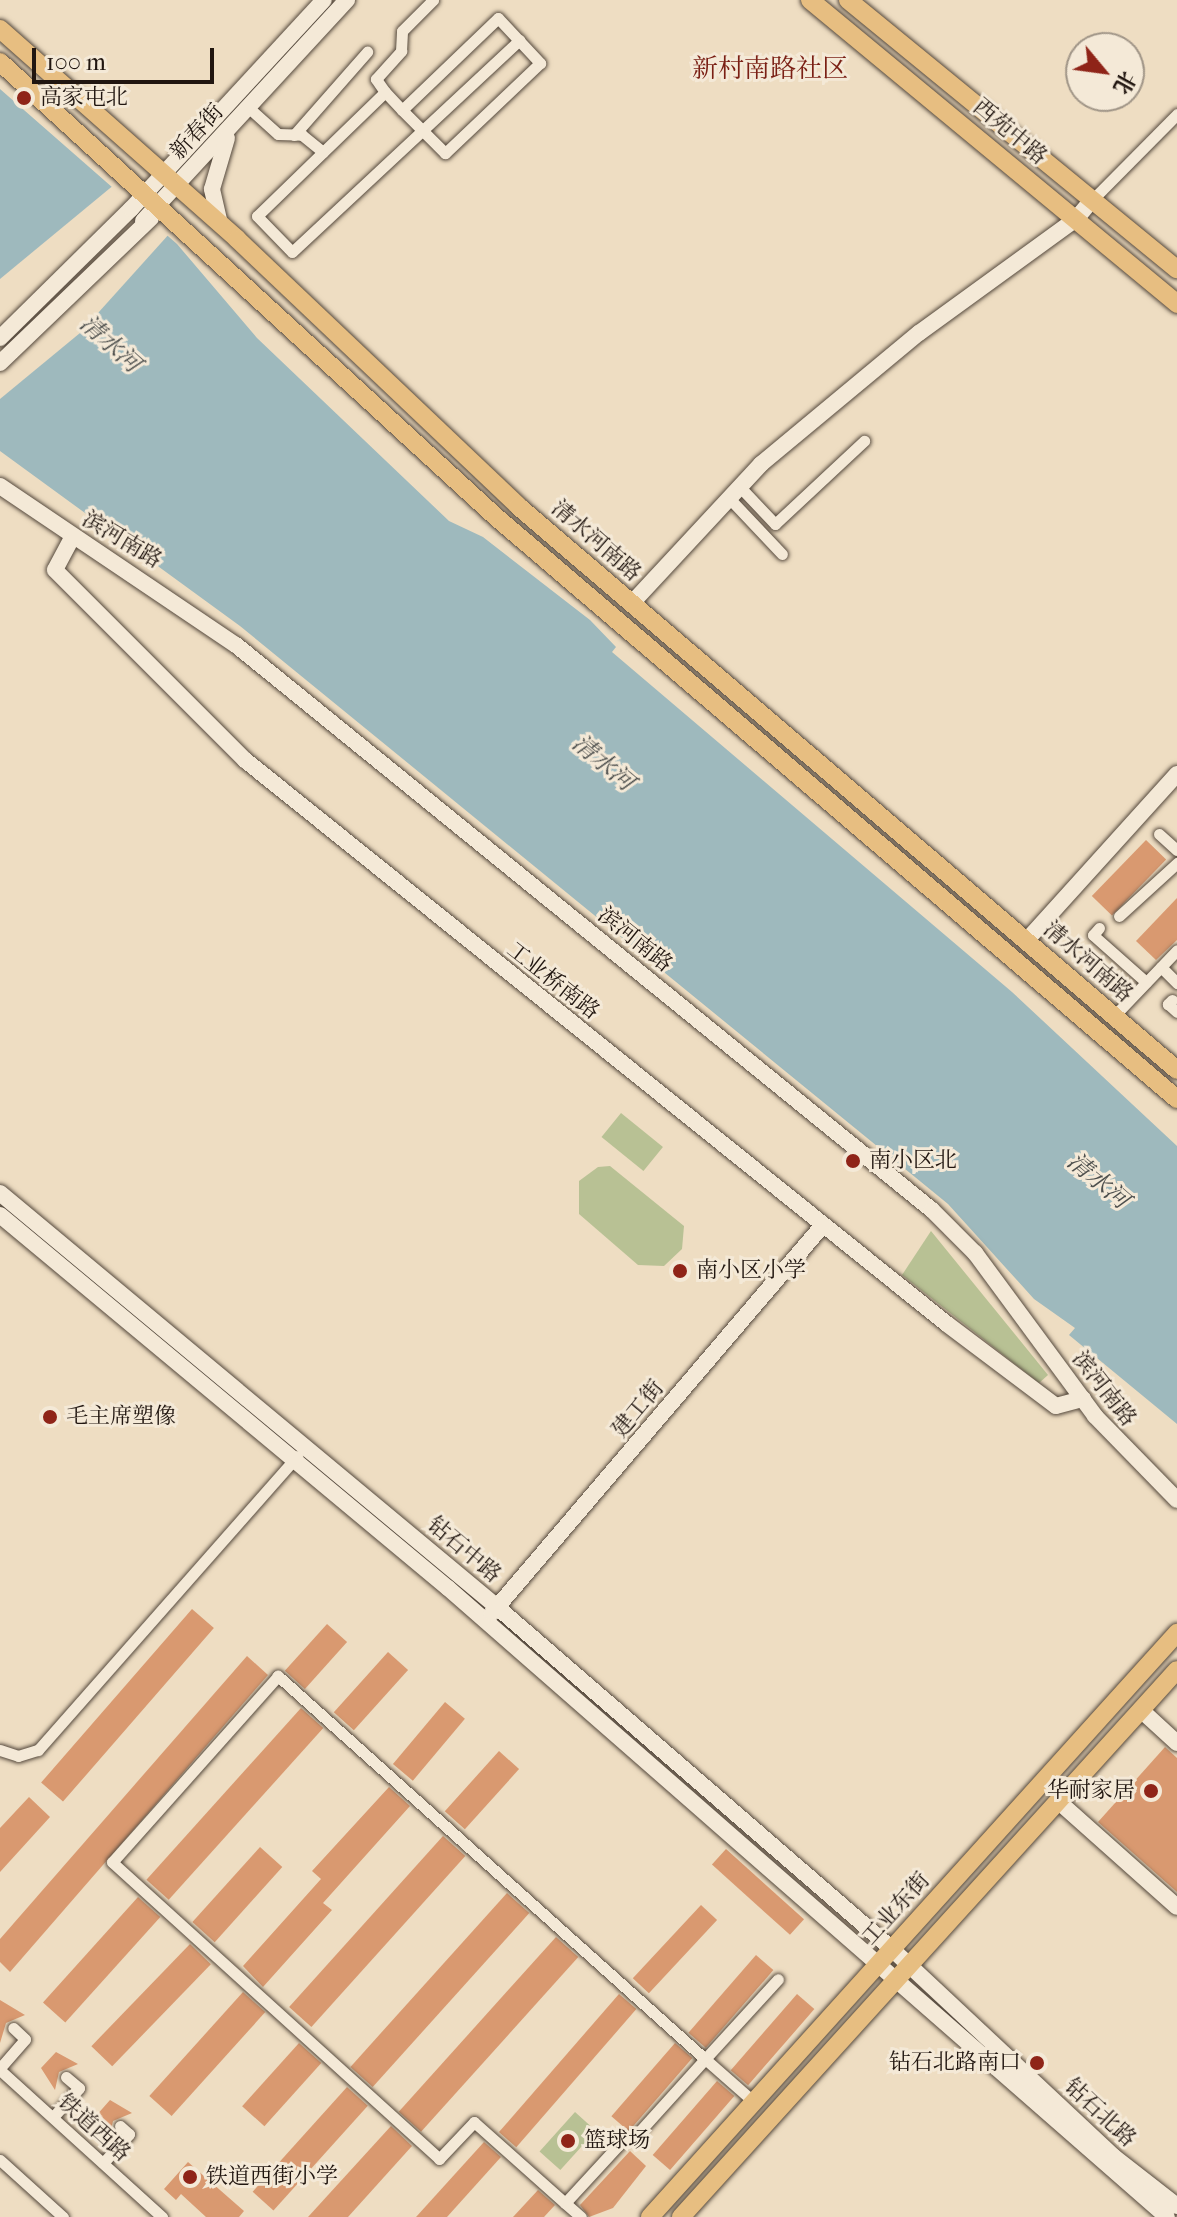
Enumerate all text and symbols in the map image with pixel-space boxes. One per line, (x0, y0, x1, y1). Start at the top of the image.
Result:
scale bar (36, 32, 218, 82)
north arrow (1065, 32, 1145, 112)
text: 100 m (46, 48, 106, 76)
district label: 新村南路社区 (692, 53, 848, 85)
text: 北 (1108, 67, 1141, 99)
place label: 高家屯北 (40, 85, 128, 111)
marker: 高家屯北 (15, 89, 33, 107)
street label: 西苑中路 (968, 94, 1052, 170)
street label: 新春街 (165, 99, 229, 165)
water label: 清水河 (74, 309, 146, 379)
street label: 清水河南路 (546, 495, 646, 587)
street label: 滨河南路 (77, 506, 167, 574)
water label: 清水河 (566, 729, 640, 797)
street label: 滨河南路 (592, 902, 678, 978)
street label: 清水河南路 (1038, 916, 1138, 1008)
street label: 工业桥南路 (502, 937, 604, 1025)
water label: 清水河 (1061, 1147, 1135, 1215)
place label: 南小区北 (869, 1148, 957, 1174)
marker: 南小区北 (844, 1152, 862, 1170)
place label: 南小区小学 (696, 1258, 806, 1284)
marker: 南小区小学 (671, 1262, 689, 1280)
street label: 滨河南路 (1067, 1346, 1141, 1432)
street label: 建工街 (607, 1375, 669, 1443)
place label: 毛主席塑像 (66, 1404, 176, 1430)
marker: 毛主席塑像 (41, 1408, 59, 1426)
street label: 钻石中路 (422, 1512, 506, 1588)
place label: 华耐家居 (1047, 1778, 1135, 1804)
marker: 华耐家居 (1142, 1782, 1160, 1800)
street label: 工业东街 (857, 1867, 935, 1951)
place label: 钻石北路南口 (889, 2050, 1021, 2076)
marker: 钻石北路南口 (1028, 2054, 1046, 2072)
street label: 钻石北路 (1059, 2073, 1141, 2153)
street label: 铁道西路 (52, 2089, 136, 2167)
place label: 篮球场 (584, 2128, 650, 2154)
marker: 篮球场 (559, 2132, 577, 2150)
place label: 铁道西街小学 (206, 2164, 338, 2190)
marker: 铁道西街小学 (181, 2168, 199, 2186)

